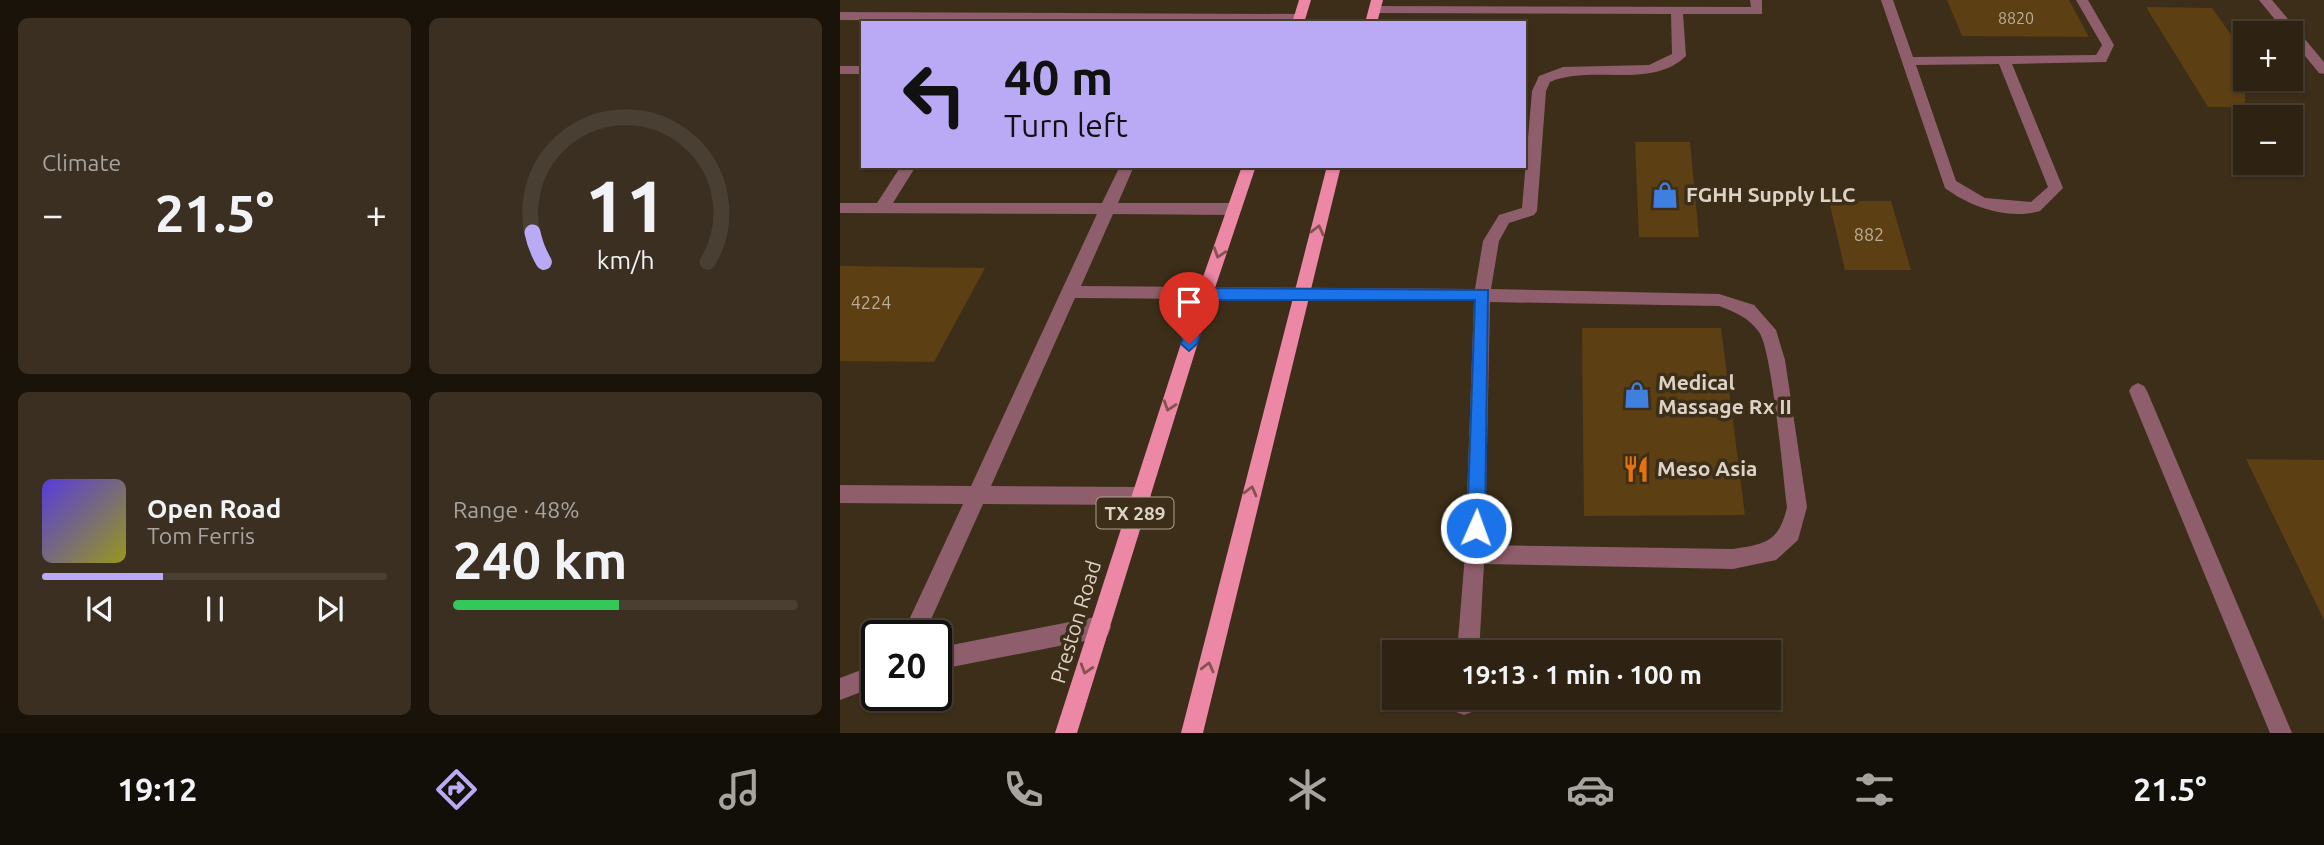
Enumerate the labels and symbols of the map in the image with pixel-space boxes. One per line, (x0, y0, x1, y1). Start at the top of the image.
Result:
house number: 8820 (1998, 9, 2034, 27)
shop icon: FGHH Supply LLC (1650, 180, 1680, 210)
place label: FGHH Supply LLC (1686, 182, 1855, 206)
house number: 882 (1854, 224, 1884, 244)
one-way arrow (1310, 225, 1324, 237)
one-way arrow (1213, 247, 1227, 259)
pin (1159, 272, 1219, 344)
house number: 4224 (851, 292, 891, 312)
place label: Medical Massage Rx II (1658, 370, 1792, 418)
shop icon: Medical Massage Rx II (1622, 380, 1652, 410)
one-way arrow (1163, 399, 1178, 411)
restaurant icon: Meso Asia (1621, 454, 1651, 484)
place label: Meso Asia (1657, 456, 1757, 480)
one-way arrow (1243, 485, 1257, 497)
position arrow (1439, 491, 1513, 565)
road number: TX 289 (1096, 498, 1174, 528)
street label: Preston Road (1045, 558, 1105, 686)
speed limit sign: 20 (861, 620, 952, 711)
one-way arrow (1200, 661, 1214, 673)
one-way arrow (1080, 663, 1095, 675)

